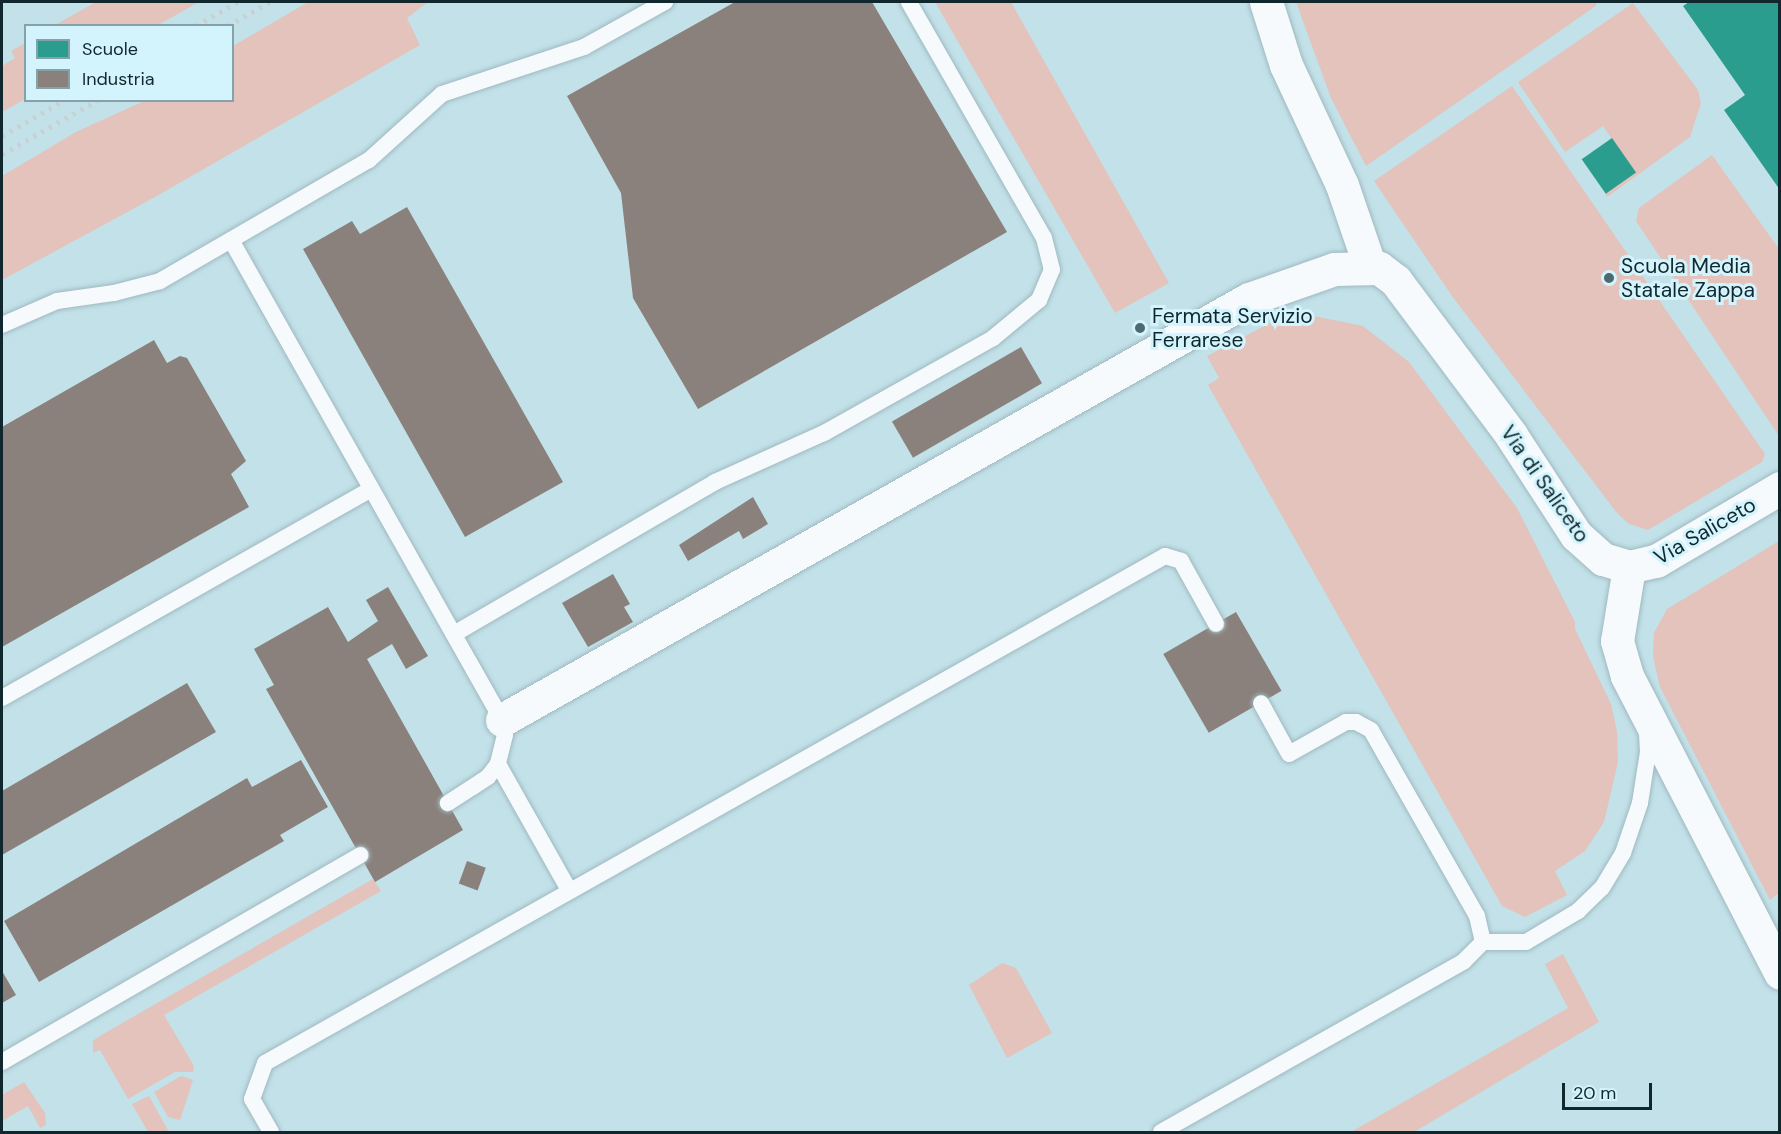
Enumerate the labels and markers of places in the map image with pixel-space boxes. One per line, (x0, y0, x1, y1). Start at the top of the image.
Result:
place label: Scuola Media Statale Zappa (1621, 253, 1755, 303)
marker: Scuola Media Statale Zappa (1602, 271, 1616, 285)
place label: Fermata Servizio Ferrarese (1152, 303, 1313, 353)
marker: Fermata Servizio Ferrarese (1133, 321, 1147, 335)

